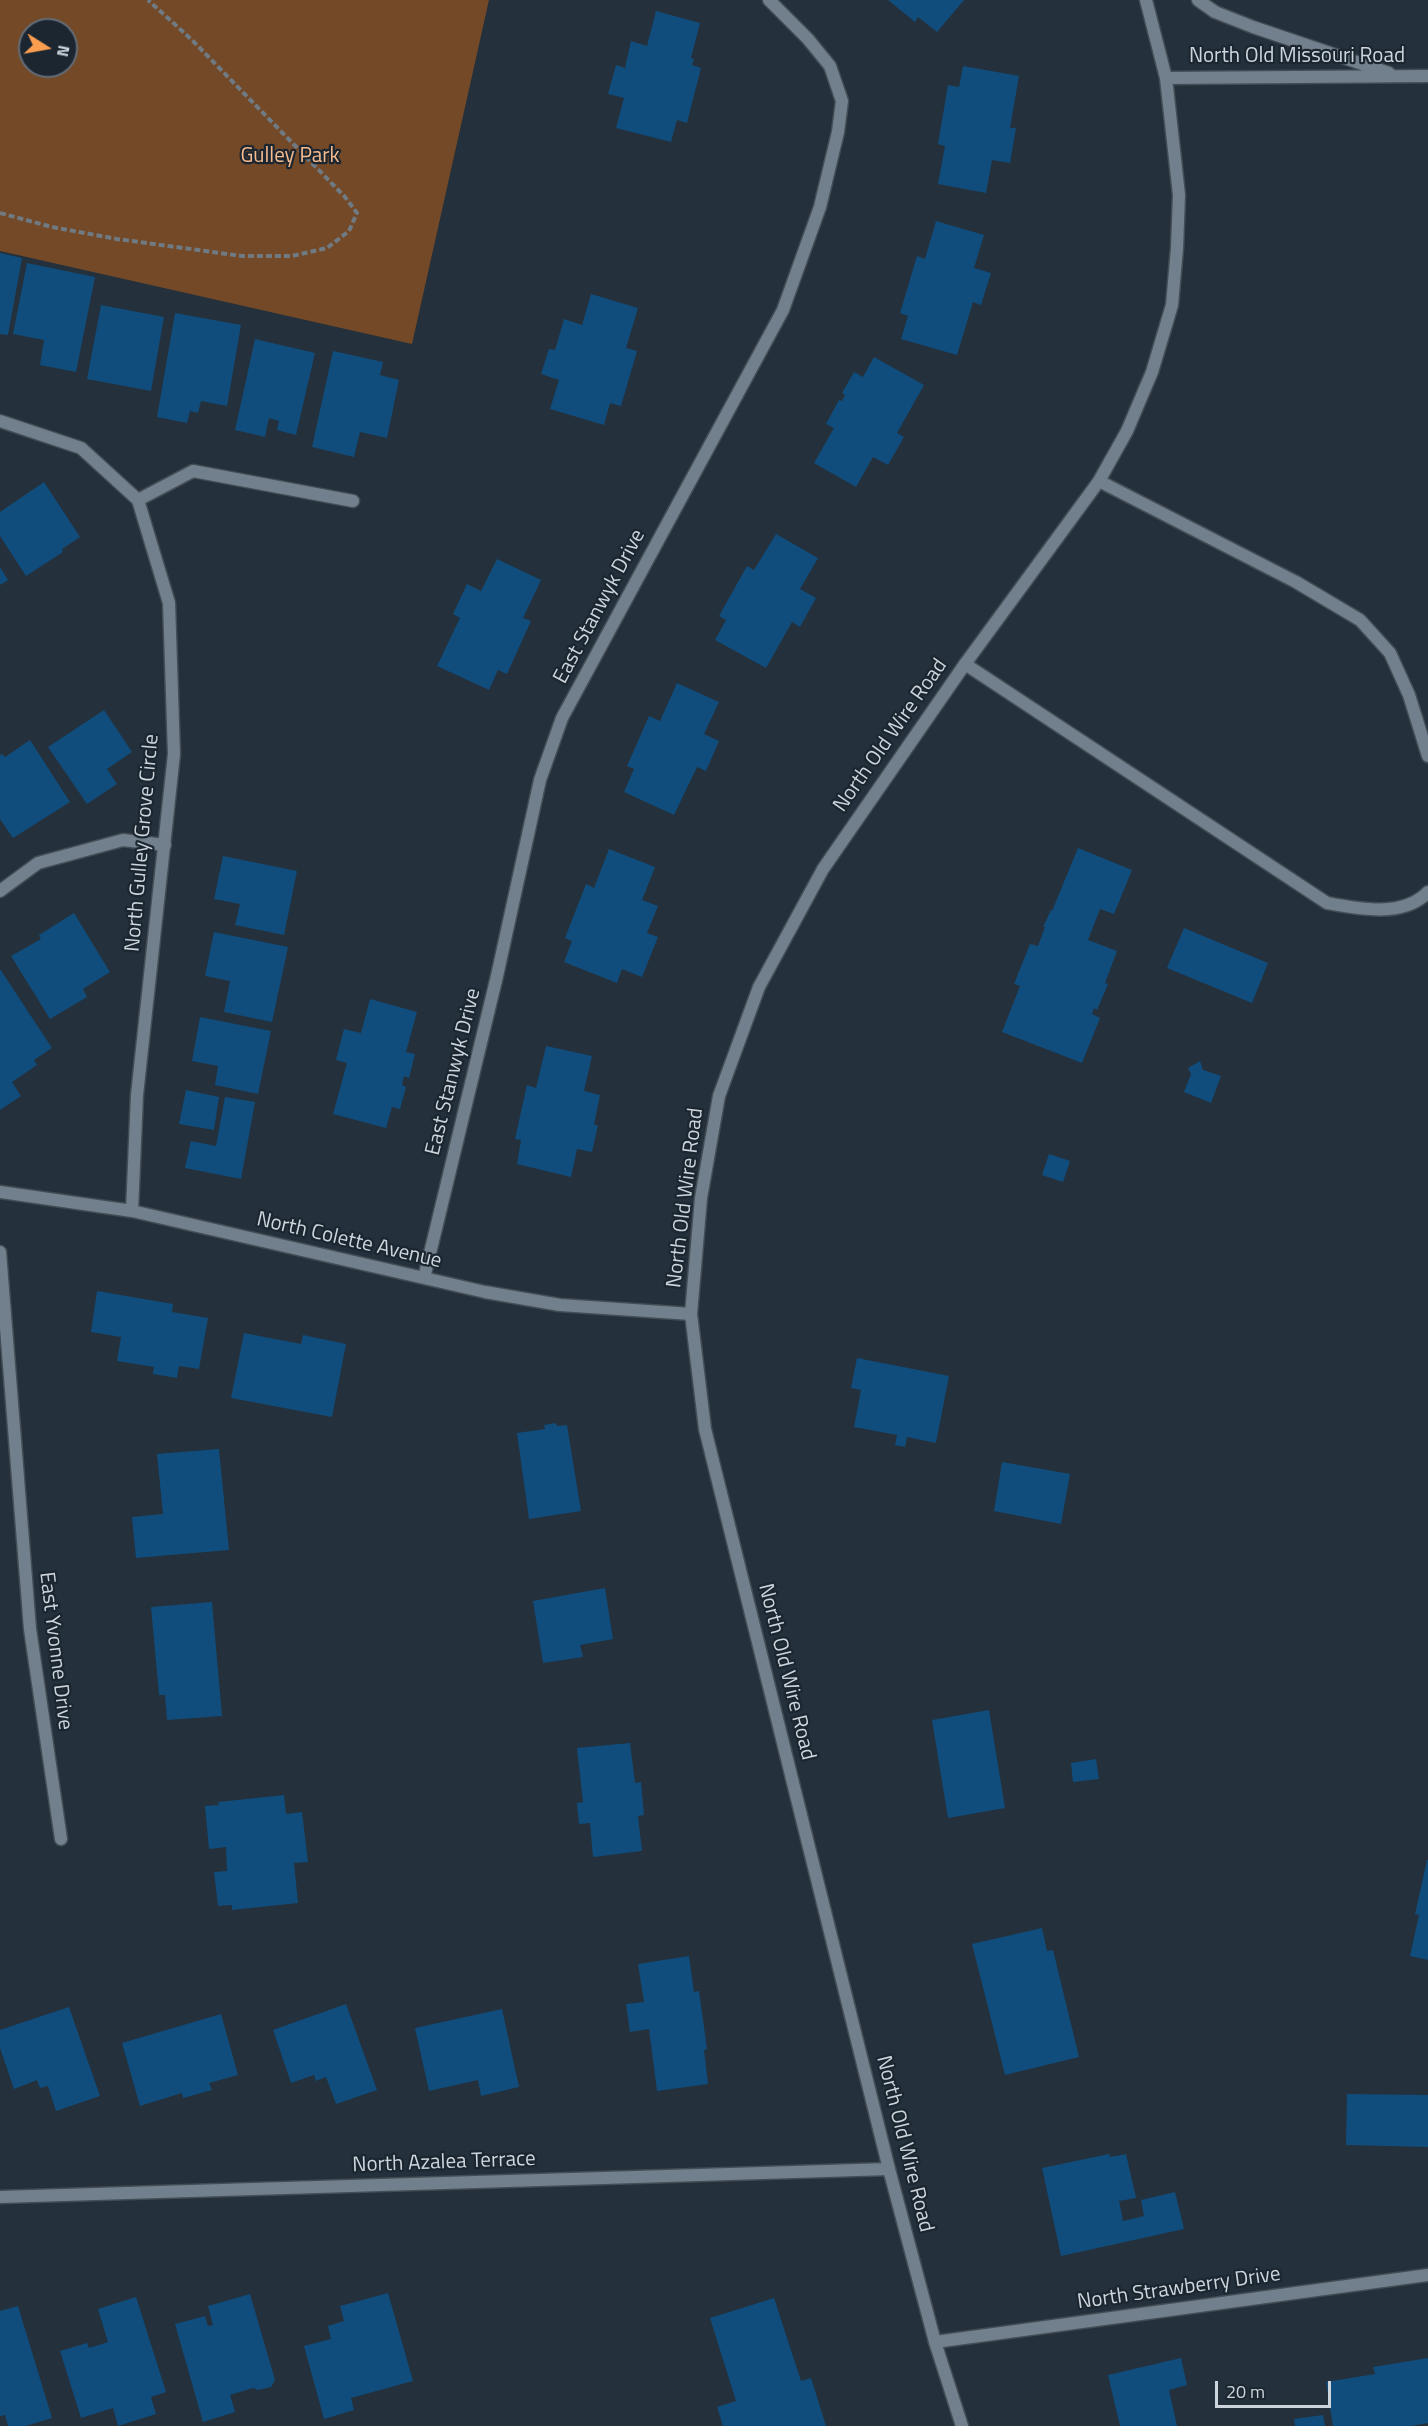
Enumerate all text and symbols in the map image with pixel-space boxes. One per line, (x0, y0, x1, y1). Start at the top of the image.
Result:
north arrow (18, 18, 78, 78)
text: N (51, 43, 77, 59)
street label: North Old Missouri Road (1189, 44, 1405, 70)
park label: Gulley Park (240, 144, 340, 170)
street label: East Stanwyk Drive (549, 526, 651, 688)
street label: North Old Wire Road (829, 655, 953, 817)
street label: North Gulley Grove Circle (121, 733, 165, 953)
street label: East Stanwyk Drive (421, 986, 487, 1158)
street label: North Old Wire Road (662, 1107, 710, 1289)
street label: North Colette Avenue (254, 1207, 444, 1275)
street label: East Yvonne Drive (33, 1571, 77, 1731)
street label: North Old Wire Road (752, 1581, 820, 1763)
street label: North Old Wire Road (870, 2053, 938, 2235)
street label: North Azalea Terrace (352, 2147, 536, 2179)
street label: North Strawberry Drive (1076, 2262, 1282, 2316)
scale bar (1218, 2369, 1334, 2407)
text: 20 m (1226, 2378, 1265, 2405)

